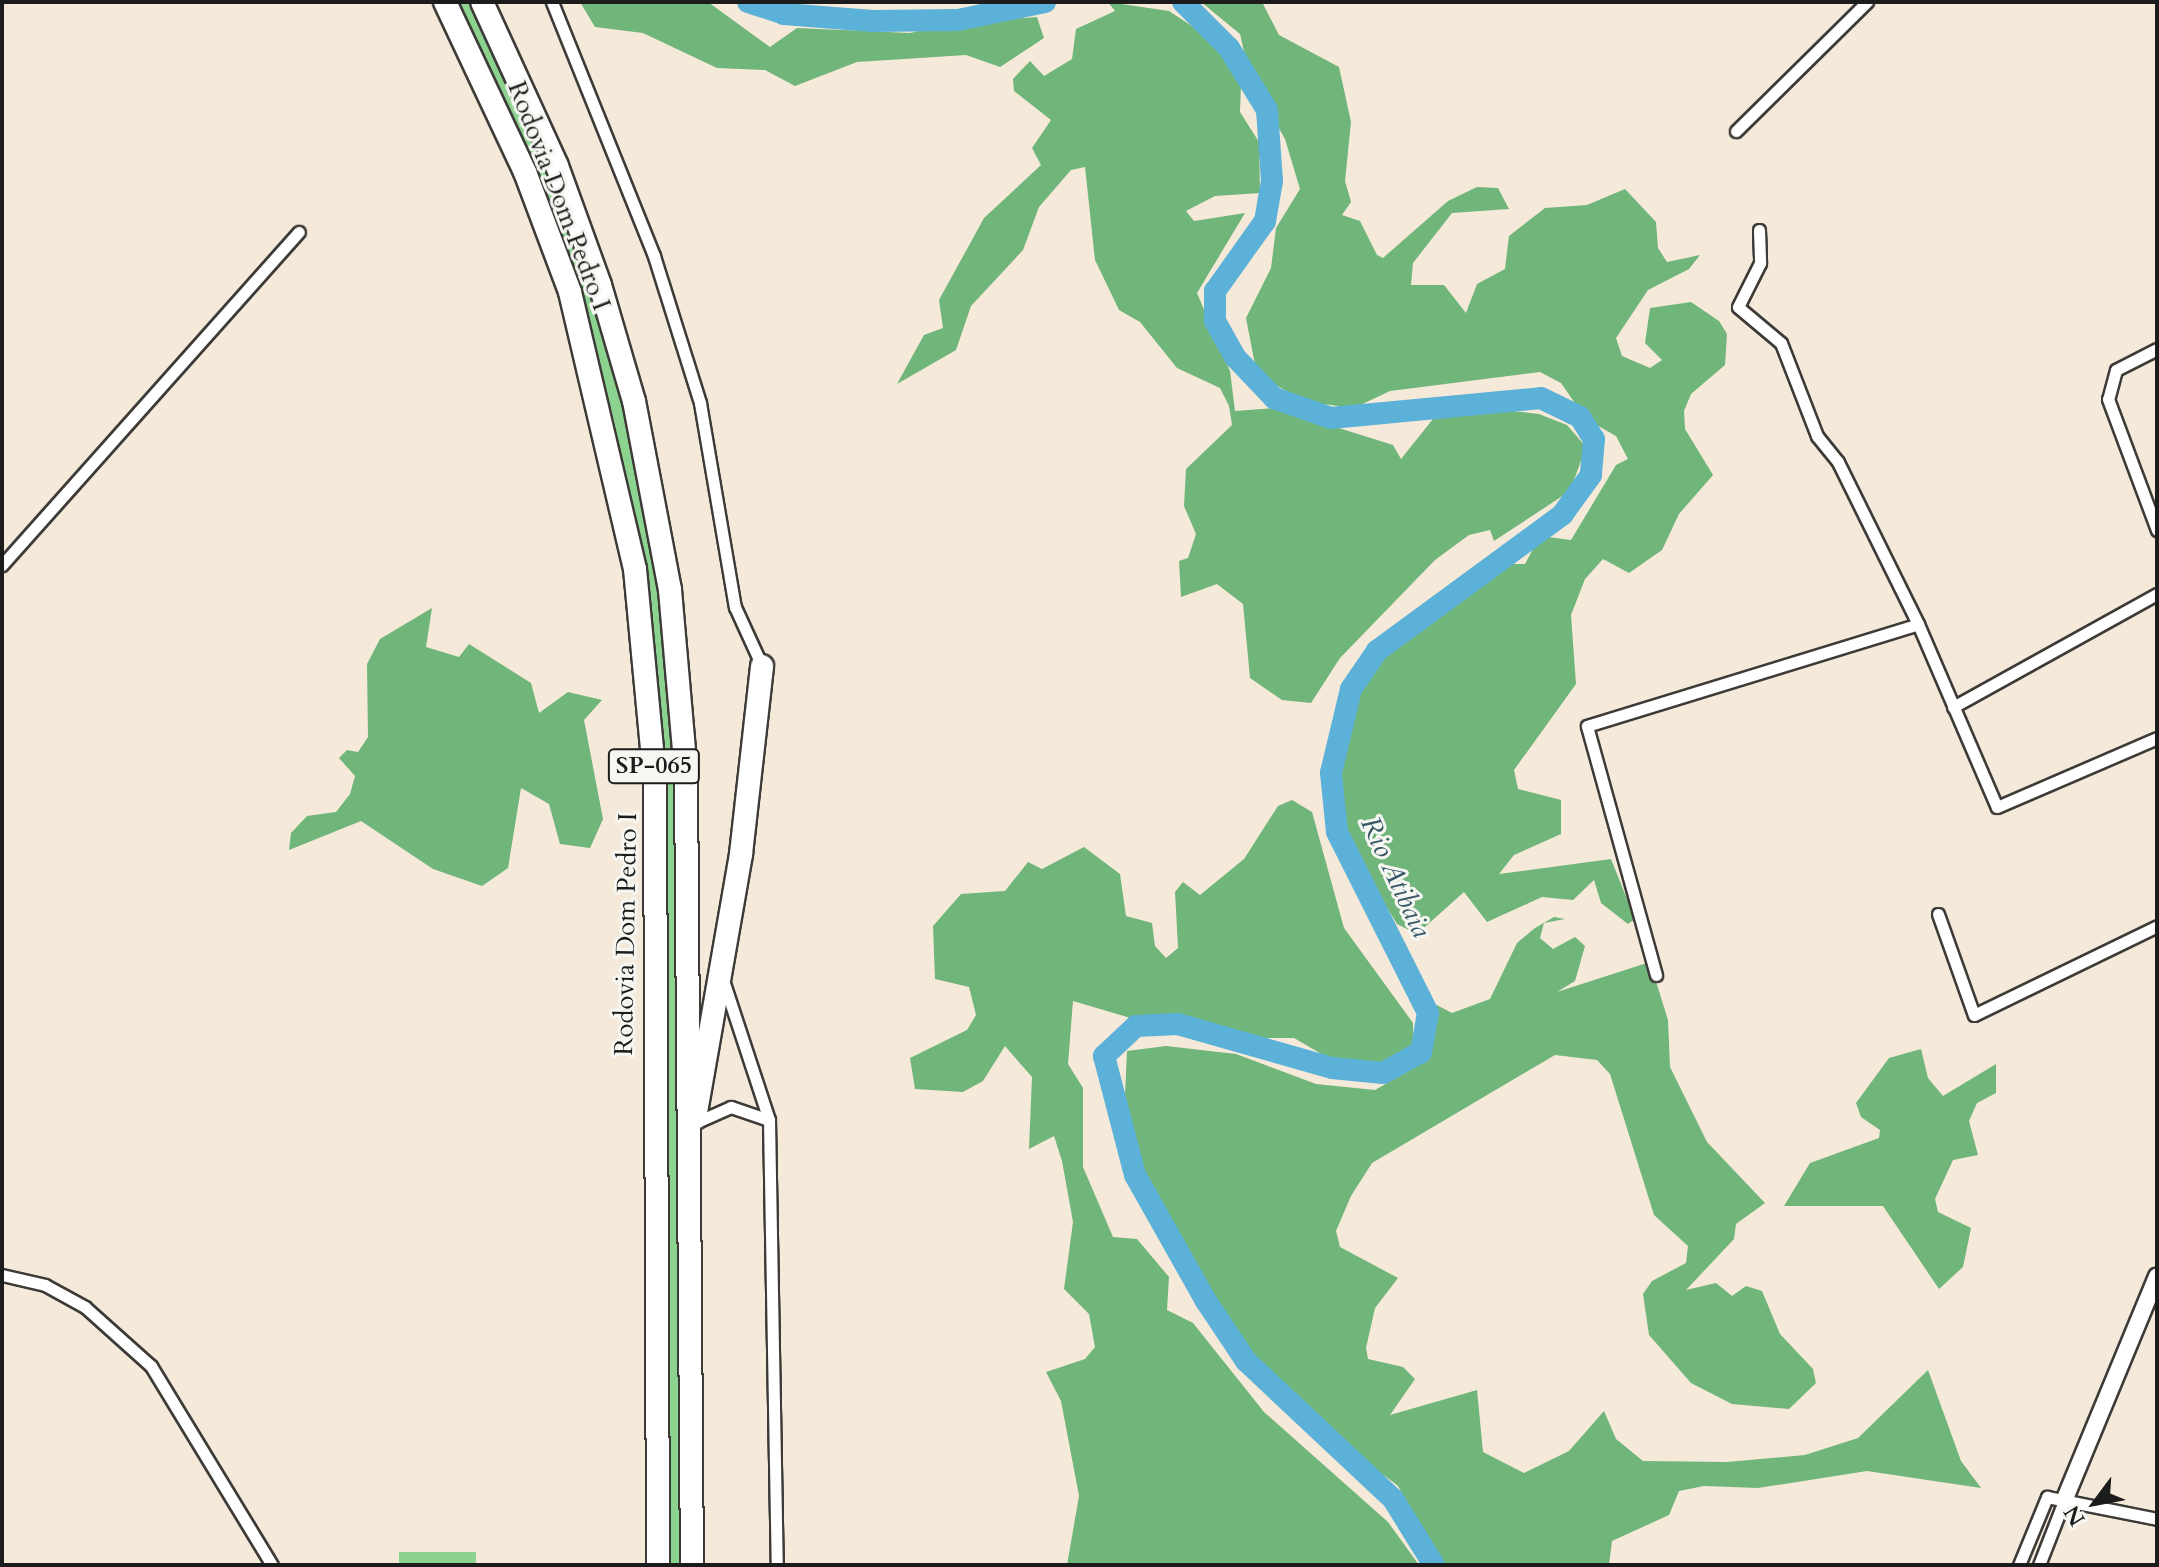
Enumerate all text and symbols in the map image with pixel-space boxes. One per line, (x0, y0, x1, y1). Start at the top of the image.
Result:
street label: Rodovia Dom Pedro I (501, 77, 617, 315)
road number: SP-065 (606, 746, 702, 786)
water label: Rio Atibaia (1353, 811, 1439, 943)
street label: Rodovia Dom Pedro I (608, 812, 644, 1056)
north arrow (2055, 1463, 2135, 1543)
text: N (2057, 1500, 2092, 1532)

